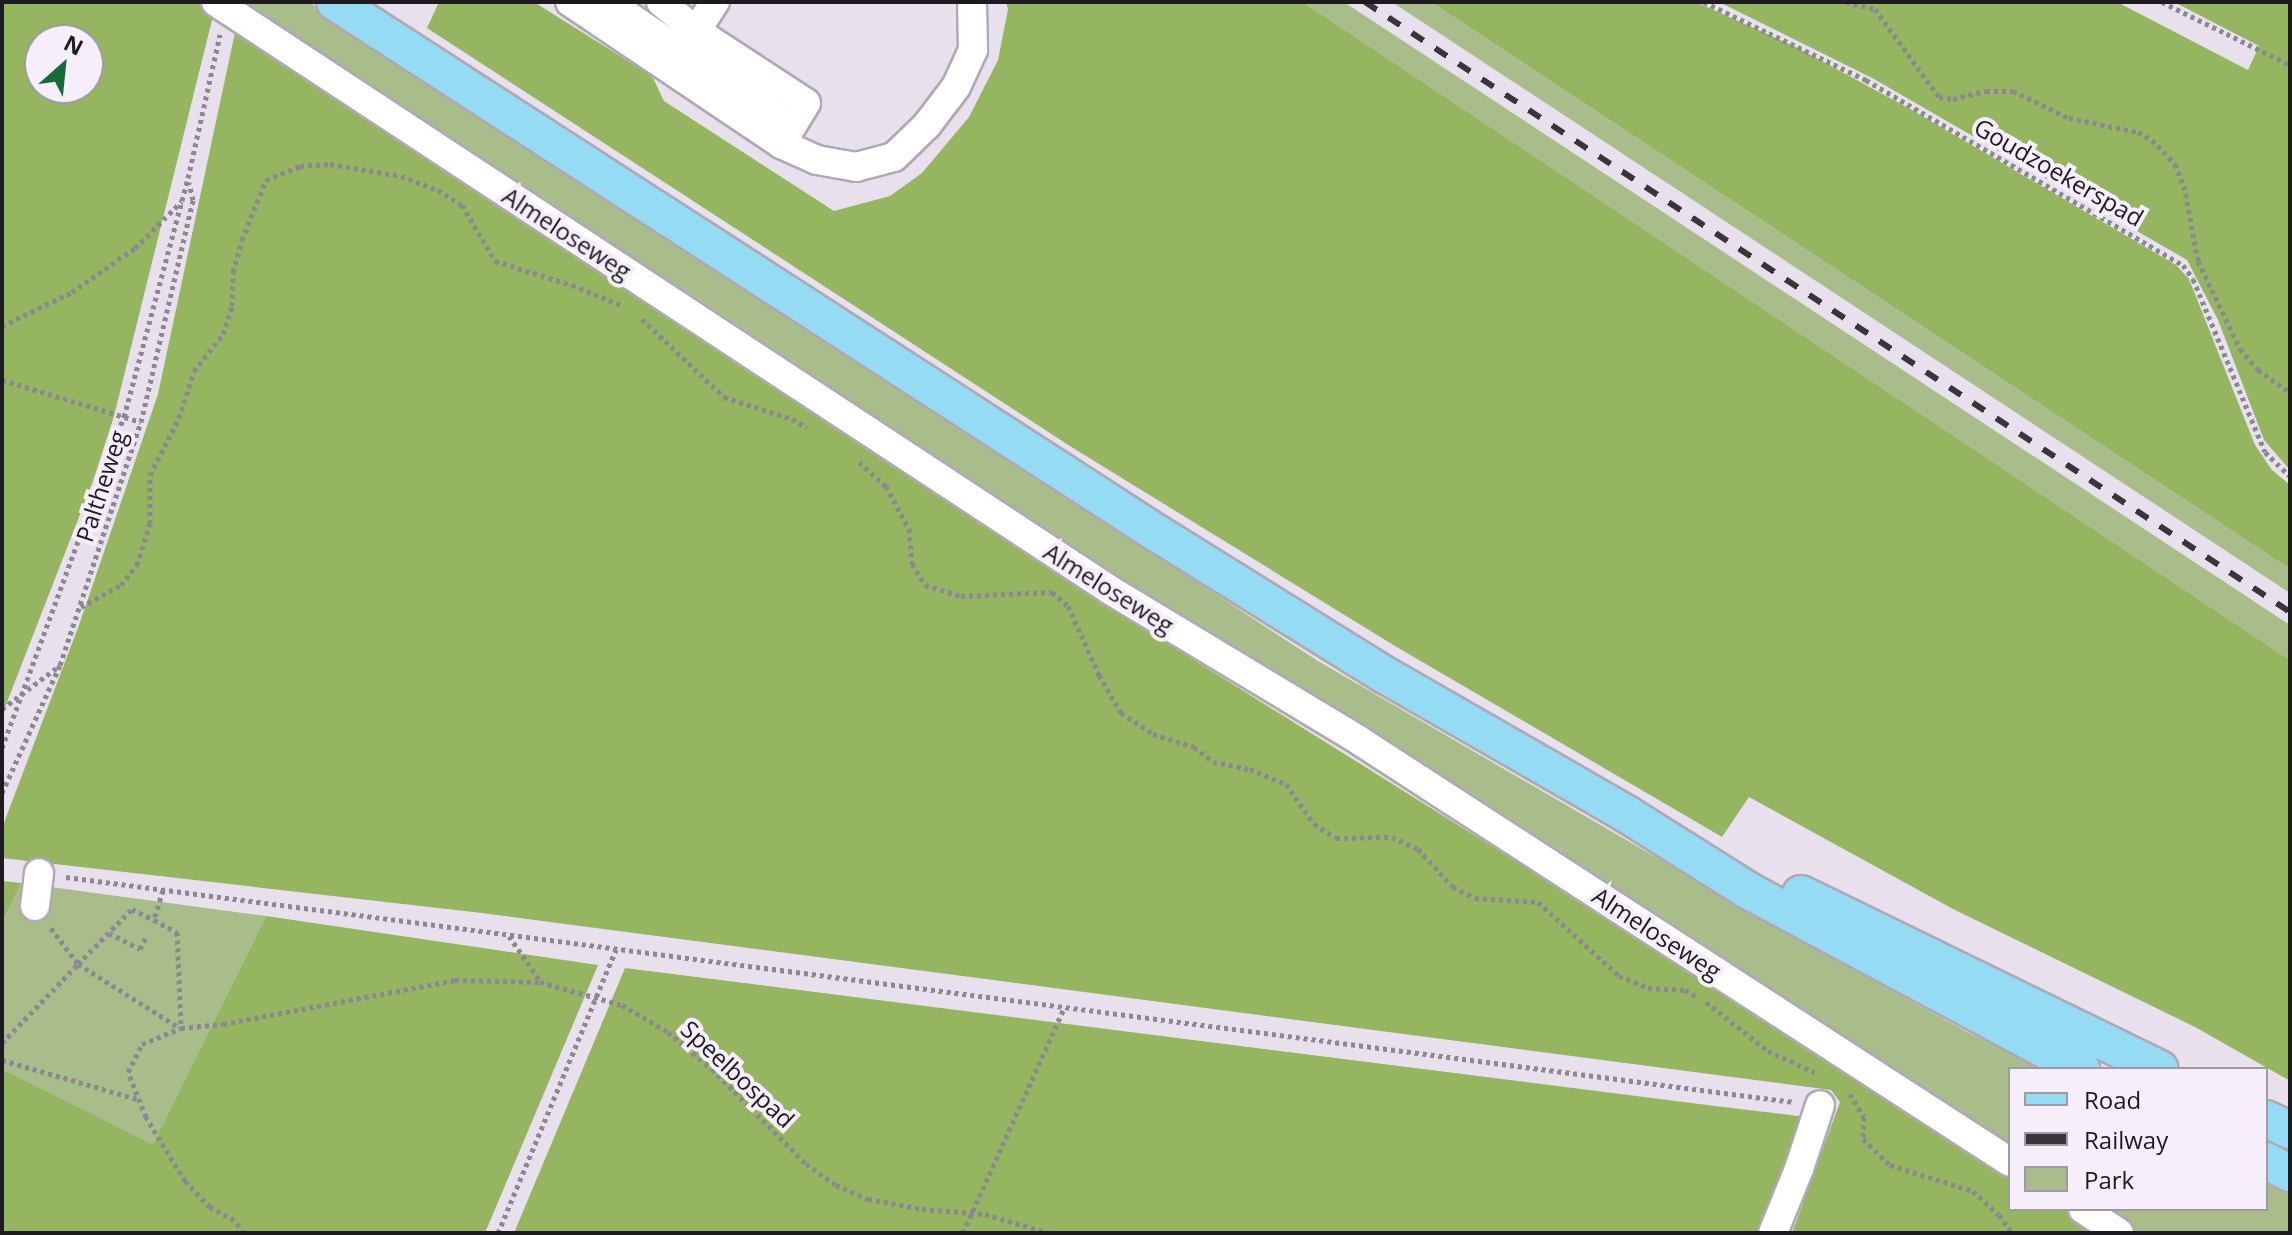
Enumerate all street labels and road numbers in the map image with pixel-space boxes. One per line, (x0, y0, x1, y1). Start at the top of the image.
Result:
street label: Goudzoekerspad (1969, 112, 2149, 232)
street label: Almeloseweg (497, 181, 637, 285)
street label: Paltheweg (69, 427, 133, 545)
street label: Almeloseweg (1039, 537, 1179, 639)
street label: Almeloseweg (1587, 881, 1727, 985)
street label: Speelbospad (675, 1014, 801, 1134)

